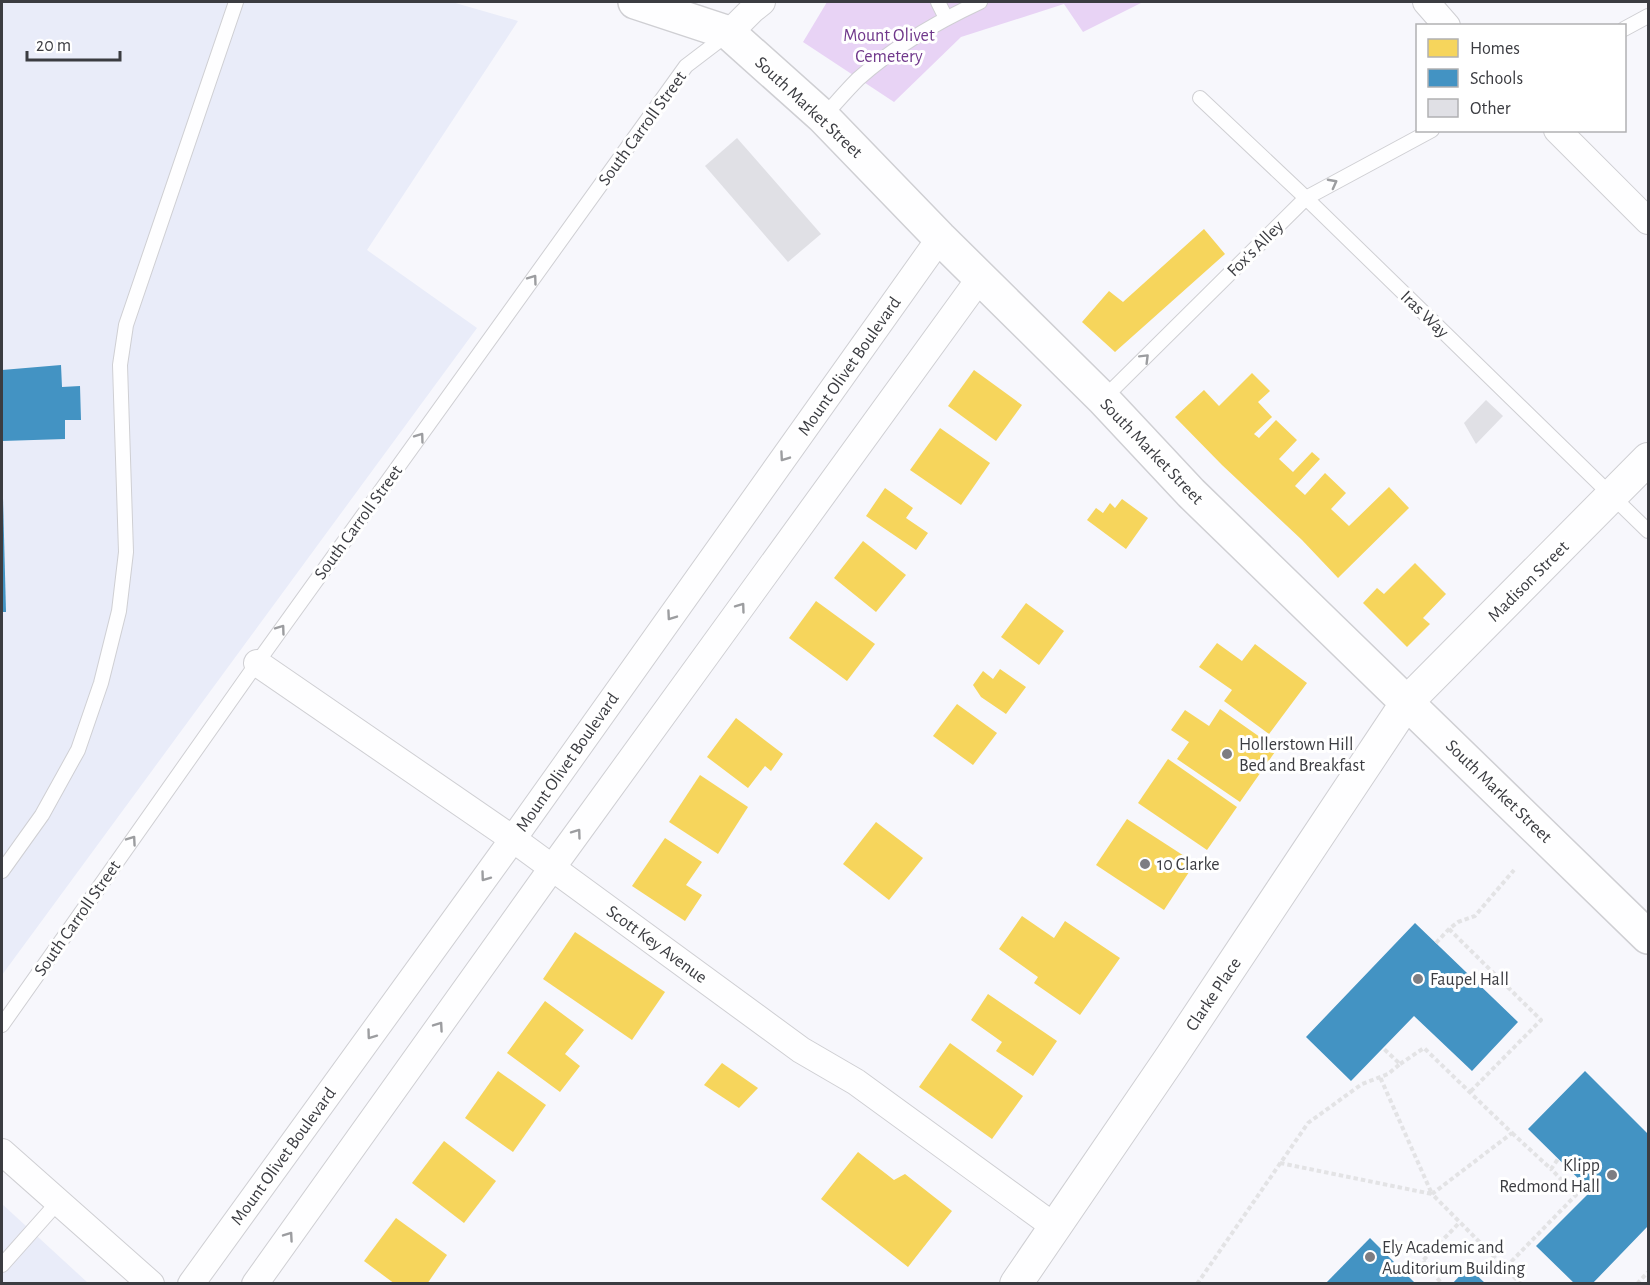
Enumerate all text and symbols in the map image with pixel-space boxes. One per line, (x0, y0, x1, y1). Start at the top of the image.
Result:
scale bar (27, 24, 120, 62)
legend (1416, 24, 1626, 132)
park label: Mount Olivet Cemetery (843, 27, 935, 66)
text: 20 m (36, 37, 71, 55)
text: Homes (1470, 40, 1520, 58)
street label: South Market Street (751, 54, 866, 162)
street label: South Carroll Street (595, 68, 690, 189)
text: Schools (1470, 70, 1523, 88)
text: Other (1470, 100, 1511, 118)
one-way arrow (1327, 179, 1338, 190)
street label: Fox's Alley (1224, 217, 1288, 280)
one-way arrow (526, 274, 537, 285)
street label: Iras Way (1397, 288, 1452, 342)
street label: Mount Olivet Boulevard (795, 294, 905, 439)
one-way arrow (1137, 354, 1148, 365)
street label: South Market Street (1096, 395, 1206, 508)
one-way arrow (413, 432, 424, 443)
one-way arrow (780, 450, 791, 461)
street label: South Carroll Street (311, 462, 406, 583)
street label: Madison Street (1485, 538, 1573, 626)
one-way arrow (734, 603, 745, 614)
one-way arrow (668, 609, 679, 620)
one-way arrow (274, 625, 285, 636)
street label: Mount Olivet Boulevard (513, 690, 623, 835)
place label: Hollerstown Hill Bed and Breakfast (1239, 736, 1365, 775)
street label: South Market Street (1442, 737, 1555, 847)
marker: Hollerstown Hill Bed and Breakfast (1220, 747, 1234, 761)
one-way arrow (570, 829, 581, 840)
one-way arrow (125, 835, 136, 846)
place label: 10 Clarke (1157, 856, 1220, 874)
street label: South Carroll Street (31, 857, 124, 980)
marker: 10 Clarke (1138, 857, 1152, 871)
one-way arrow (481, 871, 492, 882)
street label: Scott Key Avenue (603, 902, 710, 987)
street label: Clarke Place (1183, 955, 1245, 1035)
place label: Faupel Hall (1430, 971, 1509, 989)
marker: Faupel Hall (1411, 972, 1425, 986)
one-way arrow (432, 1021, 443, 1032)
one-way arrow (367, 1029, 378, 1040)
street label: Mount Olivet Boulevard (228, 1085, 340, 1229)
place label: Klipp Redmond Hall (1499, 1157, 1600, 1196)
marker: Klipp Redmond Hall (1605, 1168, 1619, 1182)
one-way arrow (282, 1231, 293, 1242)
place label: Ely Academic and Auditorium Building (1382, 1239, 1525, 1278)
marker: Ely Academic and Auditorium Building (1363, 1250, 1377, 1264)

